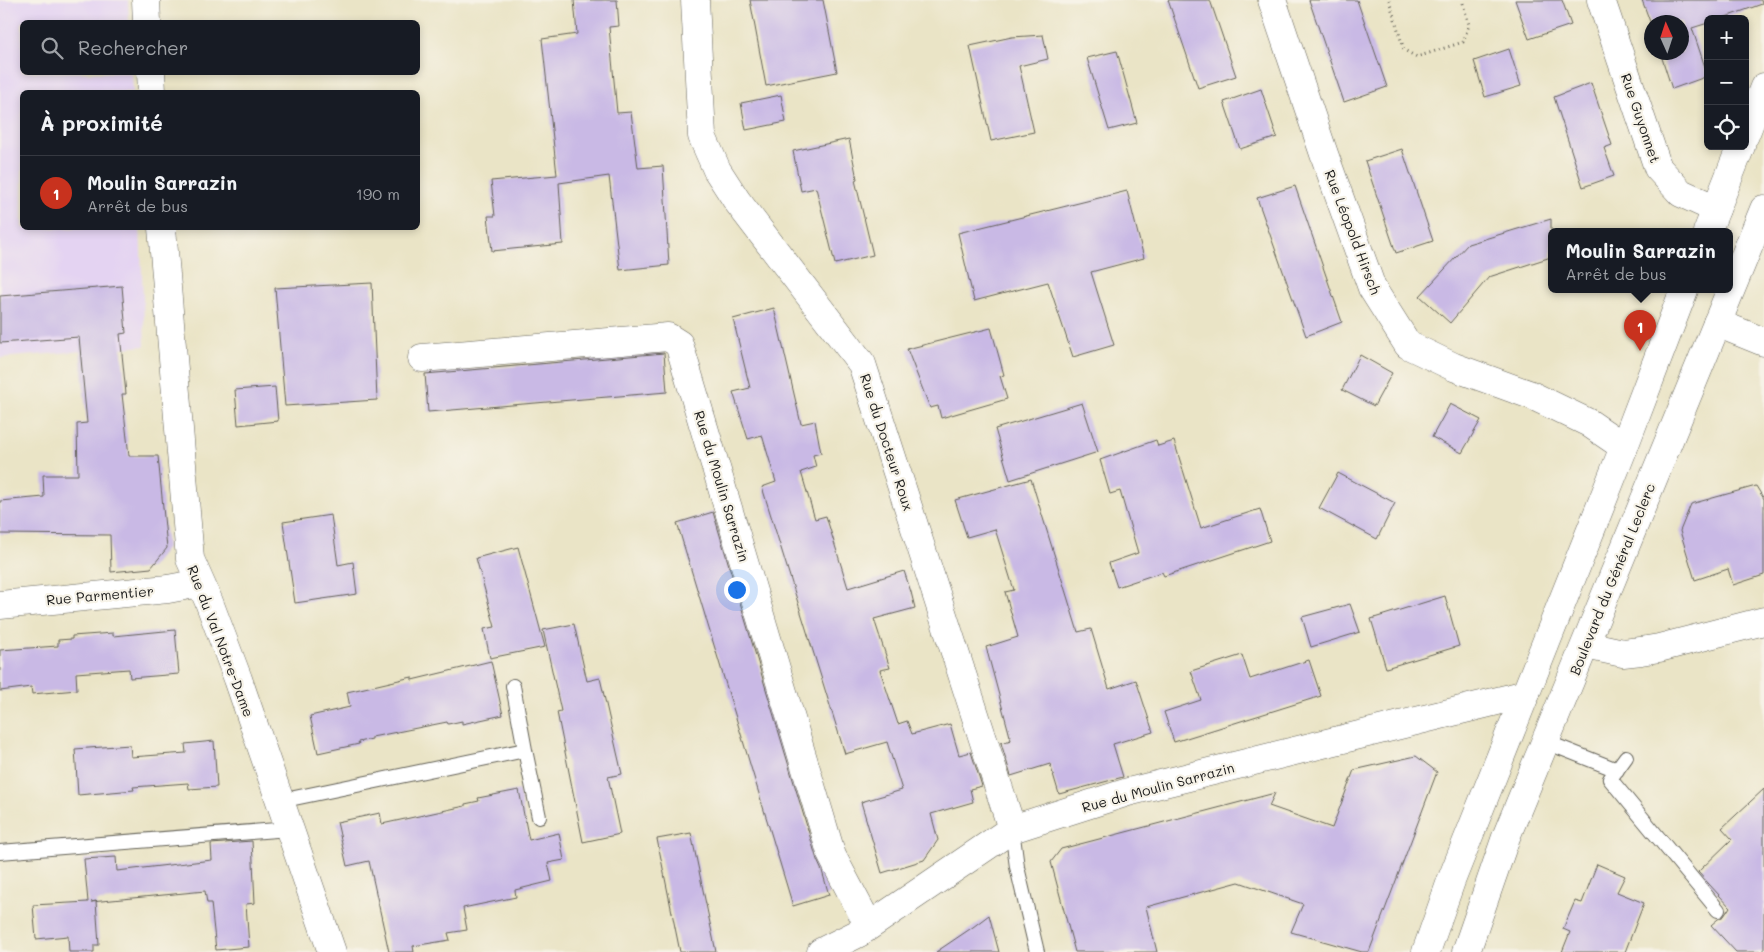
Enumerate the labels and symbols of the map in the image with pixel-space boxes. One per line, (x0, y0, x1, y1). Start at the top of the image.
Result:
north arrow (1644, 15, 1689, 60)
street label: Rue Guyonnet (1617, 71, 1665, 165)
street label: Rue Léopold Hirsch (1320, 167, 1386, 297)
pin: 1 (1624, 310, 1656, 351)
street label: Rue du Docteur Roux (856, 371, 918, 513)
street label: Rue du Moulin Sarrazin (690, 408, 754, 564)
street label: Boulevard du Général Leclerc (1565, 480, 1659, 678)
street label: Rue du Val Notre-Dame (183, 562, 259, 720)
your location (724, 577, 750, 603)
street label: Rue Parmentier (45, 581, 155, 609)
street label: Rue du Moulin Sarrazin (1080, 757, 1236, 817)

